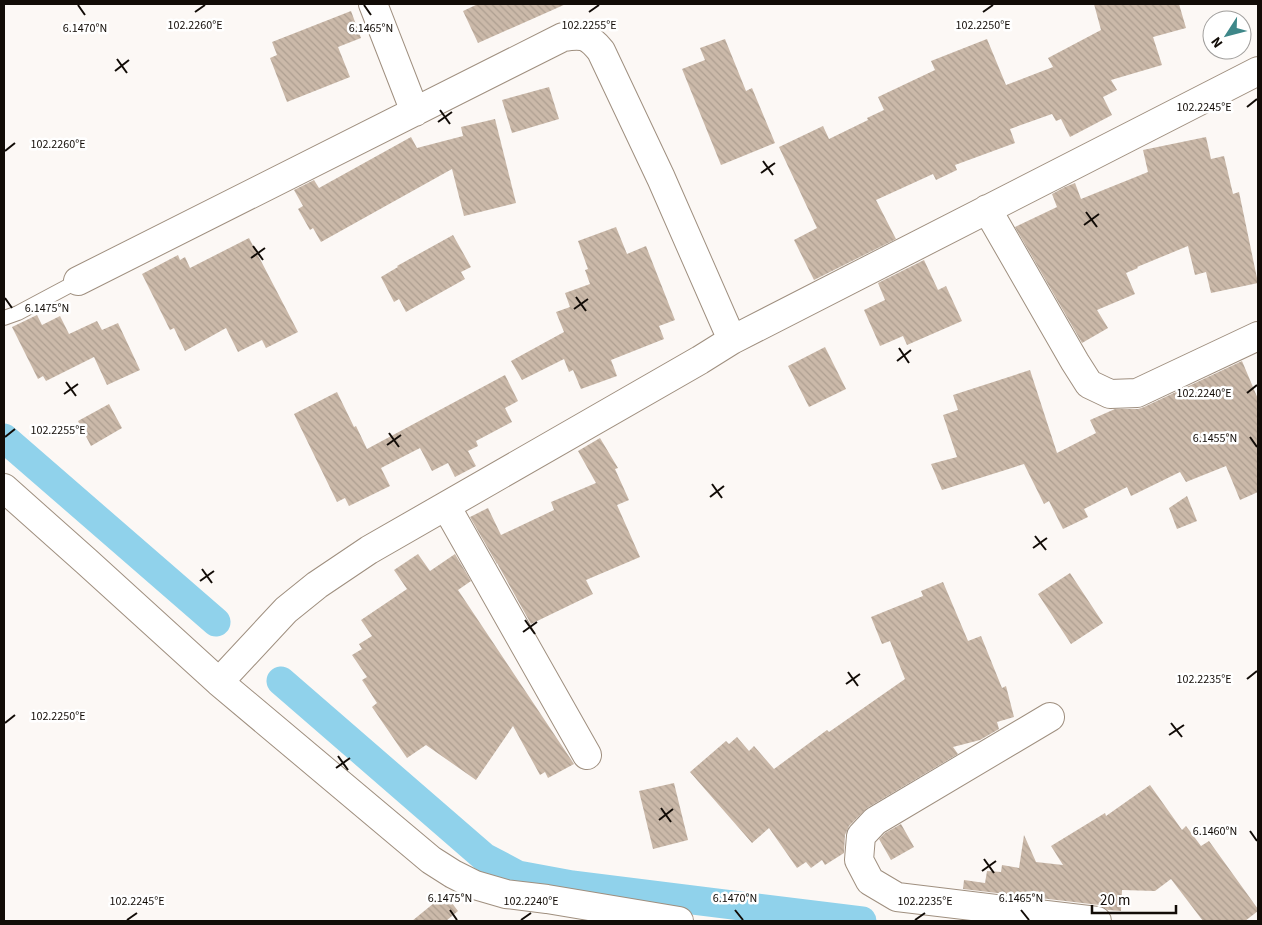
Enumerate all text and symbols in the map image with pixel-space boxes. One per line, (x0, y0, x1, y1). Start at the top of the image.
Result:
north arrow (1202, 10, 1252, 60)
text: 102.2260°E (167, 17, 223, 34)
text: 102.2255°E (561, 17, 617, 34)
text: 102.2250°E (955, 17, 1011, 34)
text: 6.1470°N (63, 20, 107, 37)
text: 6.1465°N (349, 20, 393, 37)
text: N (1206, 32, 1228, 52)
text: 102.2245°E (1176, 99, 1232, 116)
text: 102.2260°E (30, 136, 86, 153)
text: 6.1475°N (25, 300, 69, 317)
text: 102.2240°E (1176, 385, 1232, 402)
text: 102.2255°E (30, 422, 86, 439)
text: 6.1455°N (1193, 430, 1237, 447)
text: 102.2235°E (1176, 671, 1232, 688)
text: 102.2250°E (30, 708, 86, 725)
text: 6.1460°N (1193, 823, 1237, 840)
scale bar (1092, 882, 1176, 914)
text: 6.1475°N (428, 890, 472, 907)
text: 6.1470°N (713, 890, 757, 907)
text: 6.1465°N (999, 890, 1043, 907)
text: 20 m (1100, 890, 1130, 911)
text: 102.2245°E (109, 893, 165, 910)
text: 102.2240°E (503, 893, 559, 910)
text: 102.2235°E (897, 893, 953, 910)

